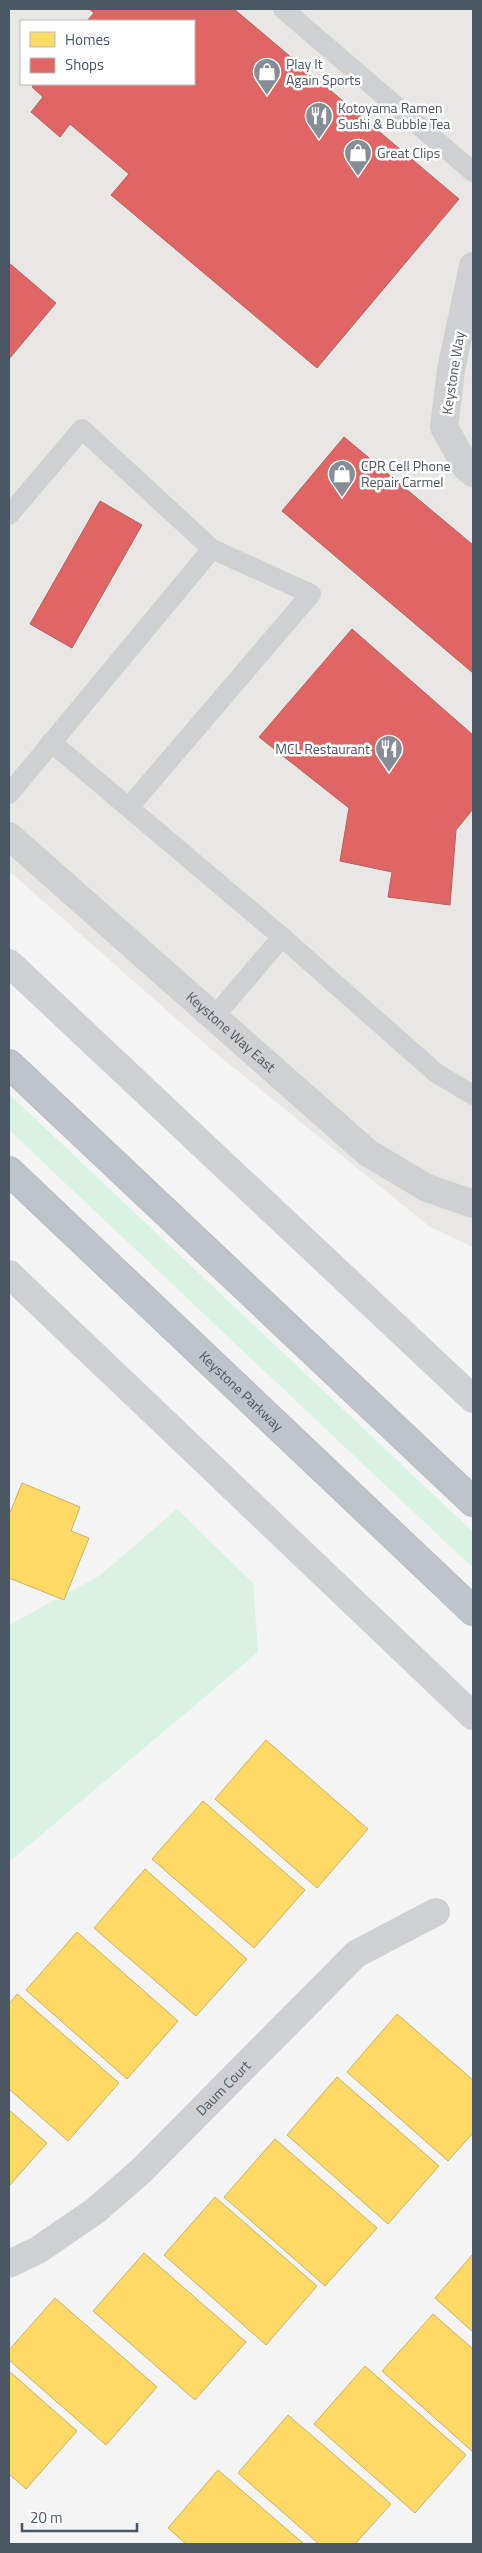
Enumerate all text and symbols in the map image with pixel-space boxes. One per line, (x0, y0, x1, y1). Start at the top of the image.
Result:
legend (20, 20, 195, 85)
text: Homes (65, 28, 110, 51)
text: Shops (65, 53, 104, 76)
place label: Play It Again Sports (286, 53, 361, 90)
shop icon: Play It Again Sports (252, 57, 282, 96)
place label: Kotoyama Ramen Sushi & Bubble Tea (338, 97, 450, 134)
restaurant icon: Kotoyama Ramen Sushi & Bubble Tea (304, 101, 334, 140)
shop icon: Great Clips (343, 138, 373, 177)
place label: Great Clips (377, 142, 440, 163)
street label: Keystone Way (436, 330, 469, 416)
place label: CPR Cell Phone Repair Carmel (361, 455, 451, 492)
shop icon: CPR Cell Phone Repair Carmel (327, 459, 357, 498)
restaurant icon: MCL Restaurant (374, 734, 404, 773)
place label: MCL Restaurant (275, 738, 370, 759)
street label: Keystone Way East (182, 986, 281, 1077)
street label: Keystone Parkway (195, 1346, 289, 1436)
street label: Daum Court (191, 2055, 255, 2120)
scale bar (22, 2500, 138, 2532)
text: 20 m (30, 2506, 63, 2529)

